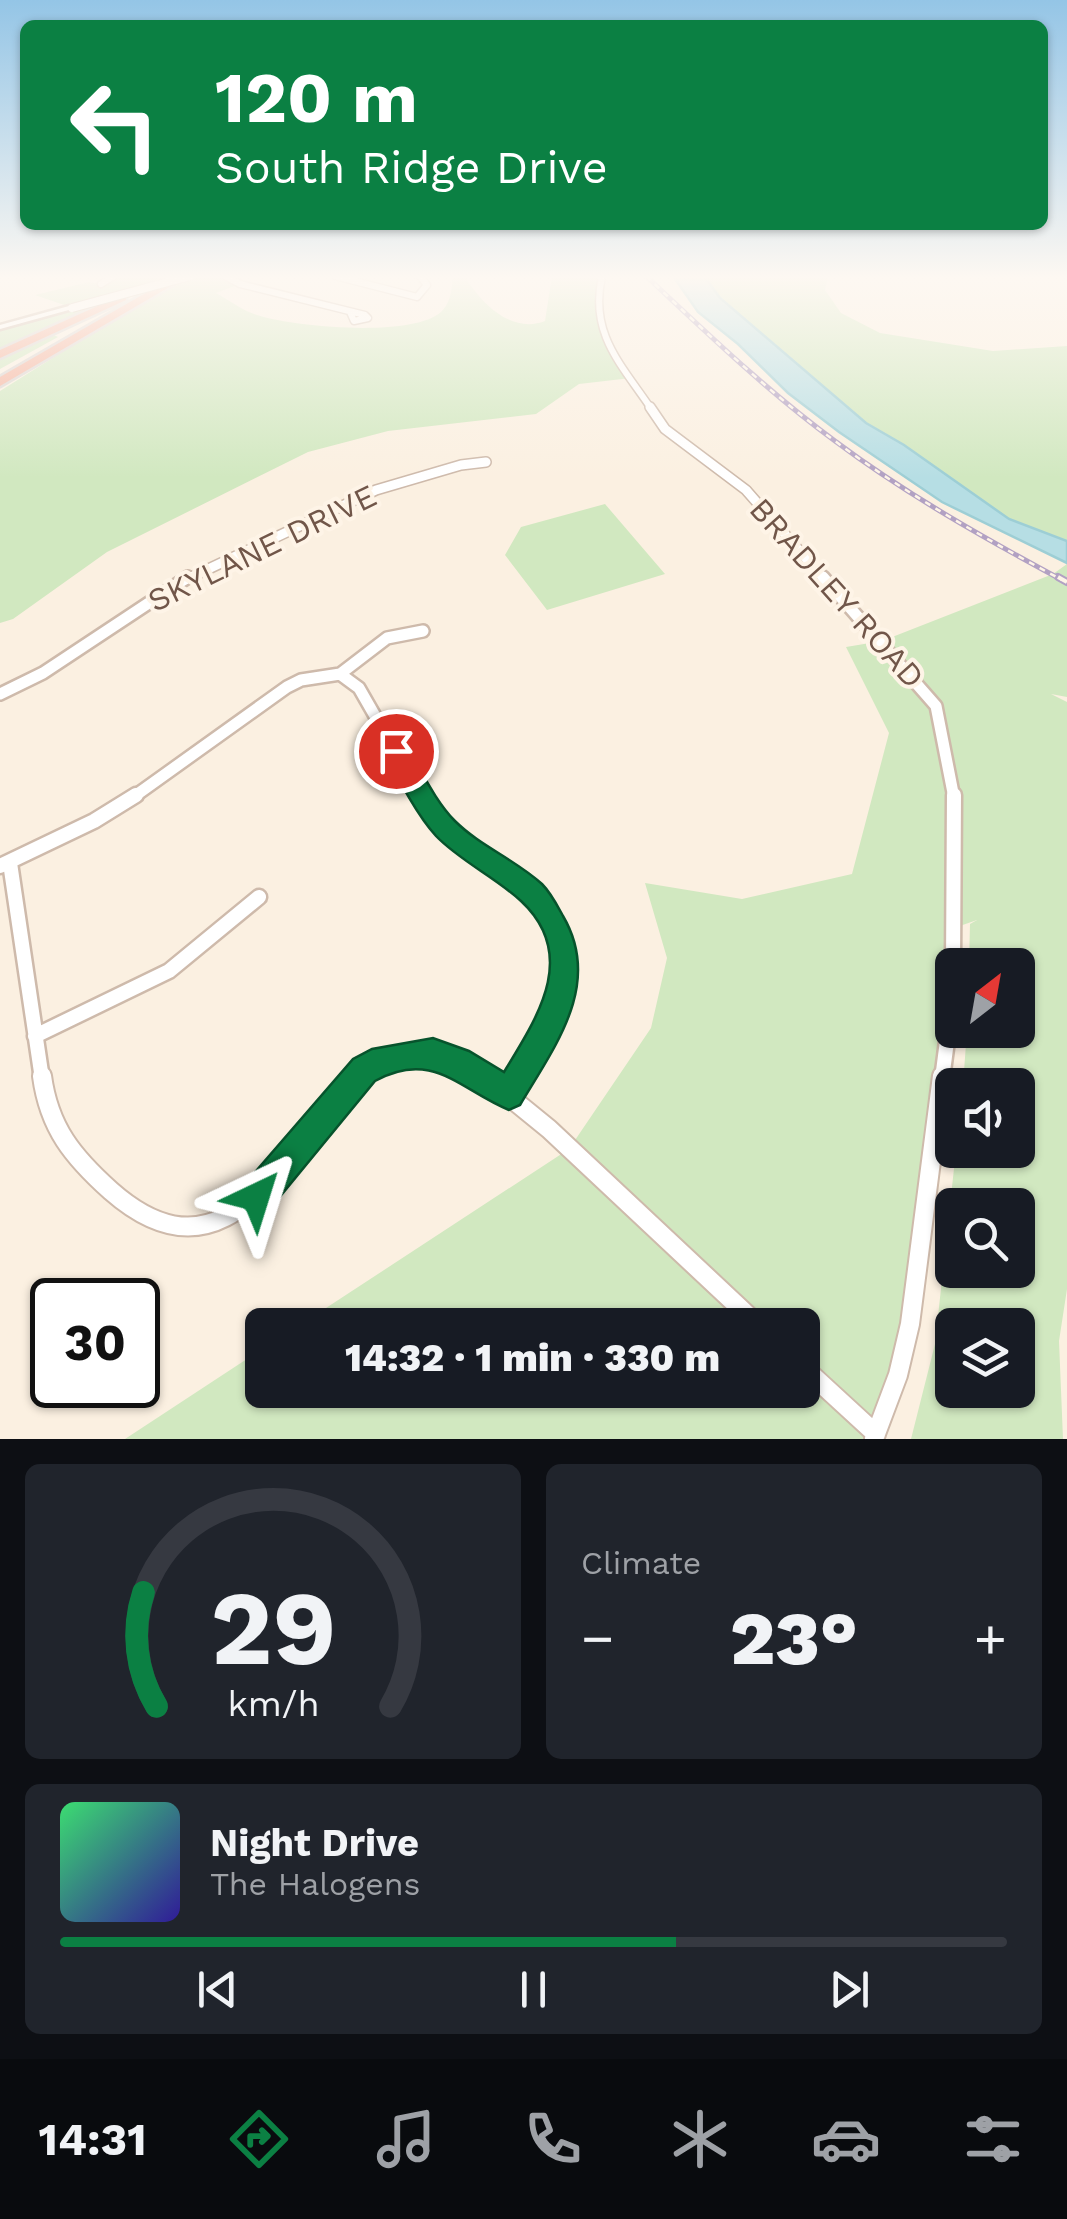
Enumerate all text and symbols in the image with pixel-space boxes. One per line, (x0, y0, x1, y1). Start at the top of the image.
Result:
text: 120 m (215, 57, 418, 139)
icon: left (50, 60, 180, 190)
text: South Ridge Drive (215, 141, 608, 194)
street label: SKYLANE DRIVE (142, 476, 382, 620)
street label: BRADLEY ROAD (742, 490, 932, 696)
pin (354, 709, 439, 794)
icon: arrive (369, 724, 424, 779)
north arrow (935, 948, 1035, 1048)
map controls (935, 948, 1035, 1408)
button: sound (935, 1068, 1035, 1168)
position arrow (204, 1145, 308, 1249)
button: search (935, 1188, 1035, 1288)
speed limit sign: 30 (30, 1278, 160, 1408)
button: layers (935, 1308, 1035, 1408)
text: 14:32 · 1 min · 330 m (345, 1336, 720, 1380)
text: Climate (581, 1544, 701, 1582)
text: 29 (210, 1567, 336, 1689)
text: 23° (730, 1594, 858, 1682)
text: − (581, 1606, 614, 1670)
text: + (974, 1606, 1007, 1670)
text: km/h (227, 1683, 319, 1725)
text: Night Drive (210, 1821, 419, 1865)
text: The Halogens (210, 1865, 420, 1903)
icon: previous (190, 1962, 245, 2017)
icon: pause (506, 1962, 561, 2017)
icon: next (822, 1962, 877, 2017)
icon: directions (224, 2104, 294, 2174)
icon: music (371, 2104, 441, 2174)
icon: phone (518, 2104, 588, 2174)
icon: climate (665, 2104, 735, 2174)
icon: car (811, 2104, 881, 2174)
icon: filters (958, 2104, 1028, 2174)
text: 14:31 (38, 2113, 147, 2166)

